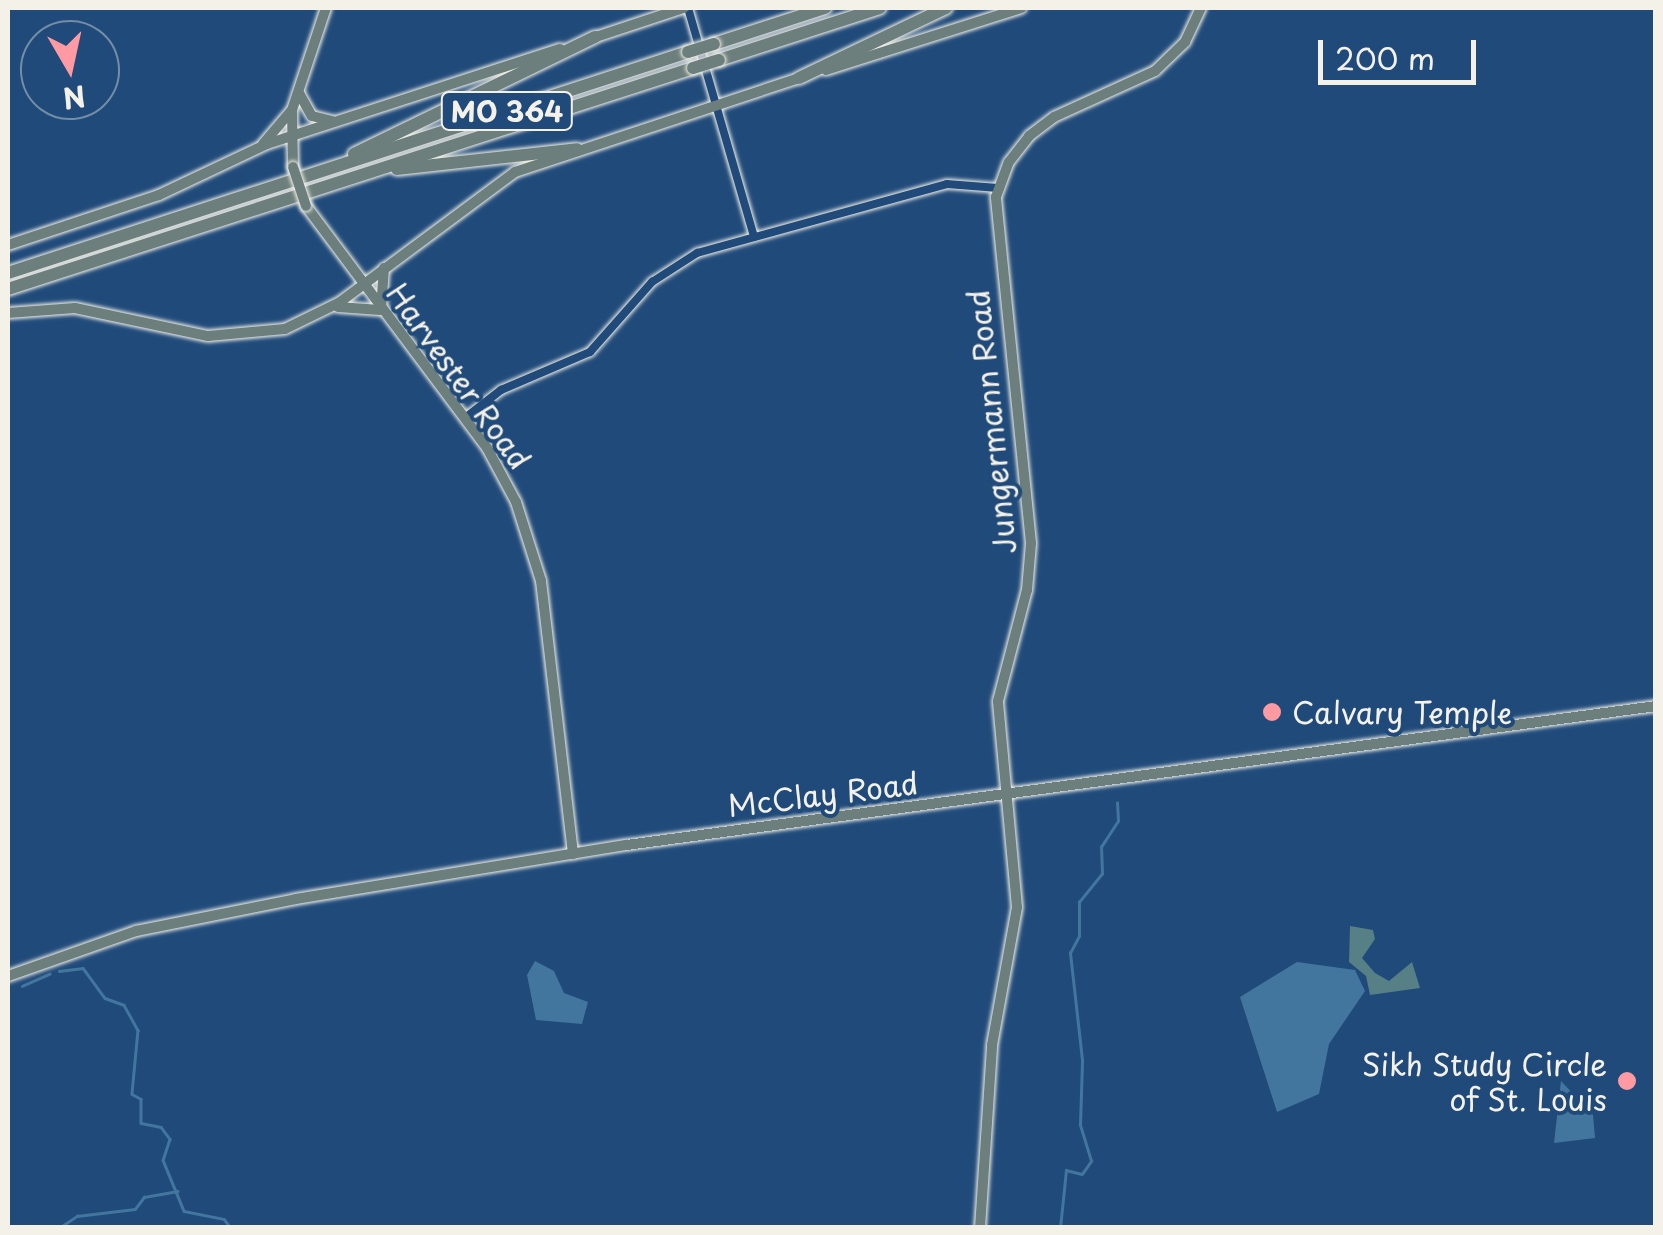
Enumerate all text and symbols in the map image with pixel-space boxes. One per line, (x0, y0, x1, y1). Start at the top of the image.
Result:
north arrow (20, 20, 120, 120)
scale bar (1323, 20, 1480, 82)
text: 200 m (1335, 35, 1435, 80)
text: N (60, 75, 89, 121)
road number: MO 364 (437, 88, 577, 134)
street label: Harvester Road (379, 275, 539, 477)
street label: Jungermann Road (959, 288, 1023, 556)
place label: Calvary Temple (1292, 694, 1515, 730)
marker: Calvary Temple (1261, 701, 1283, 723)
street label: McClay Road (725, 764, 921, 824)
place label: Sikh Study Circle of St. Louis (1356, 1046, 1607, 1116)
marker: Sikh Study Circle of St. Louis (1616, 1070, 1638, 1092)

